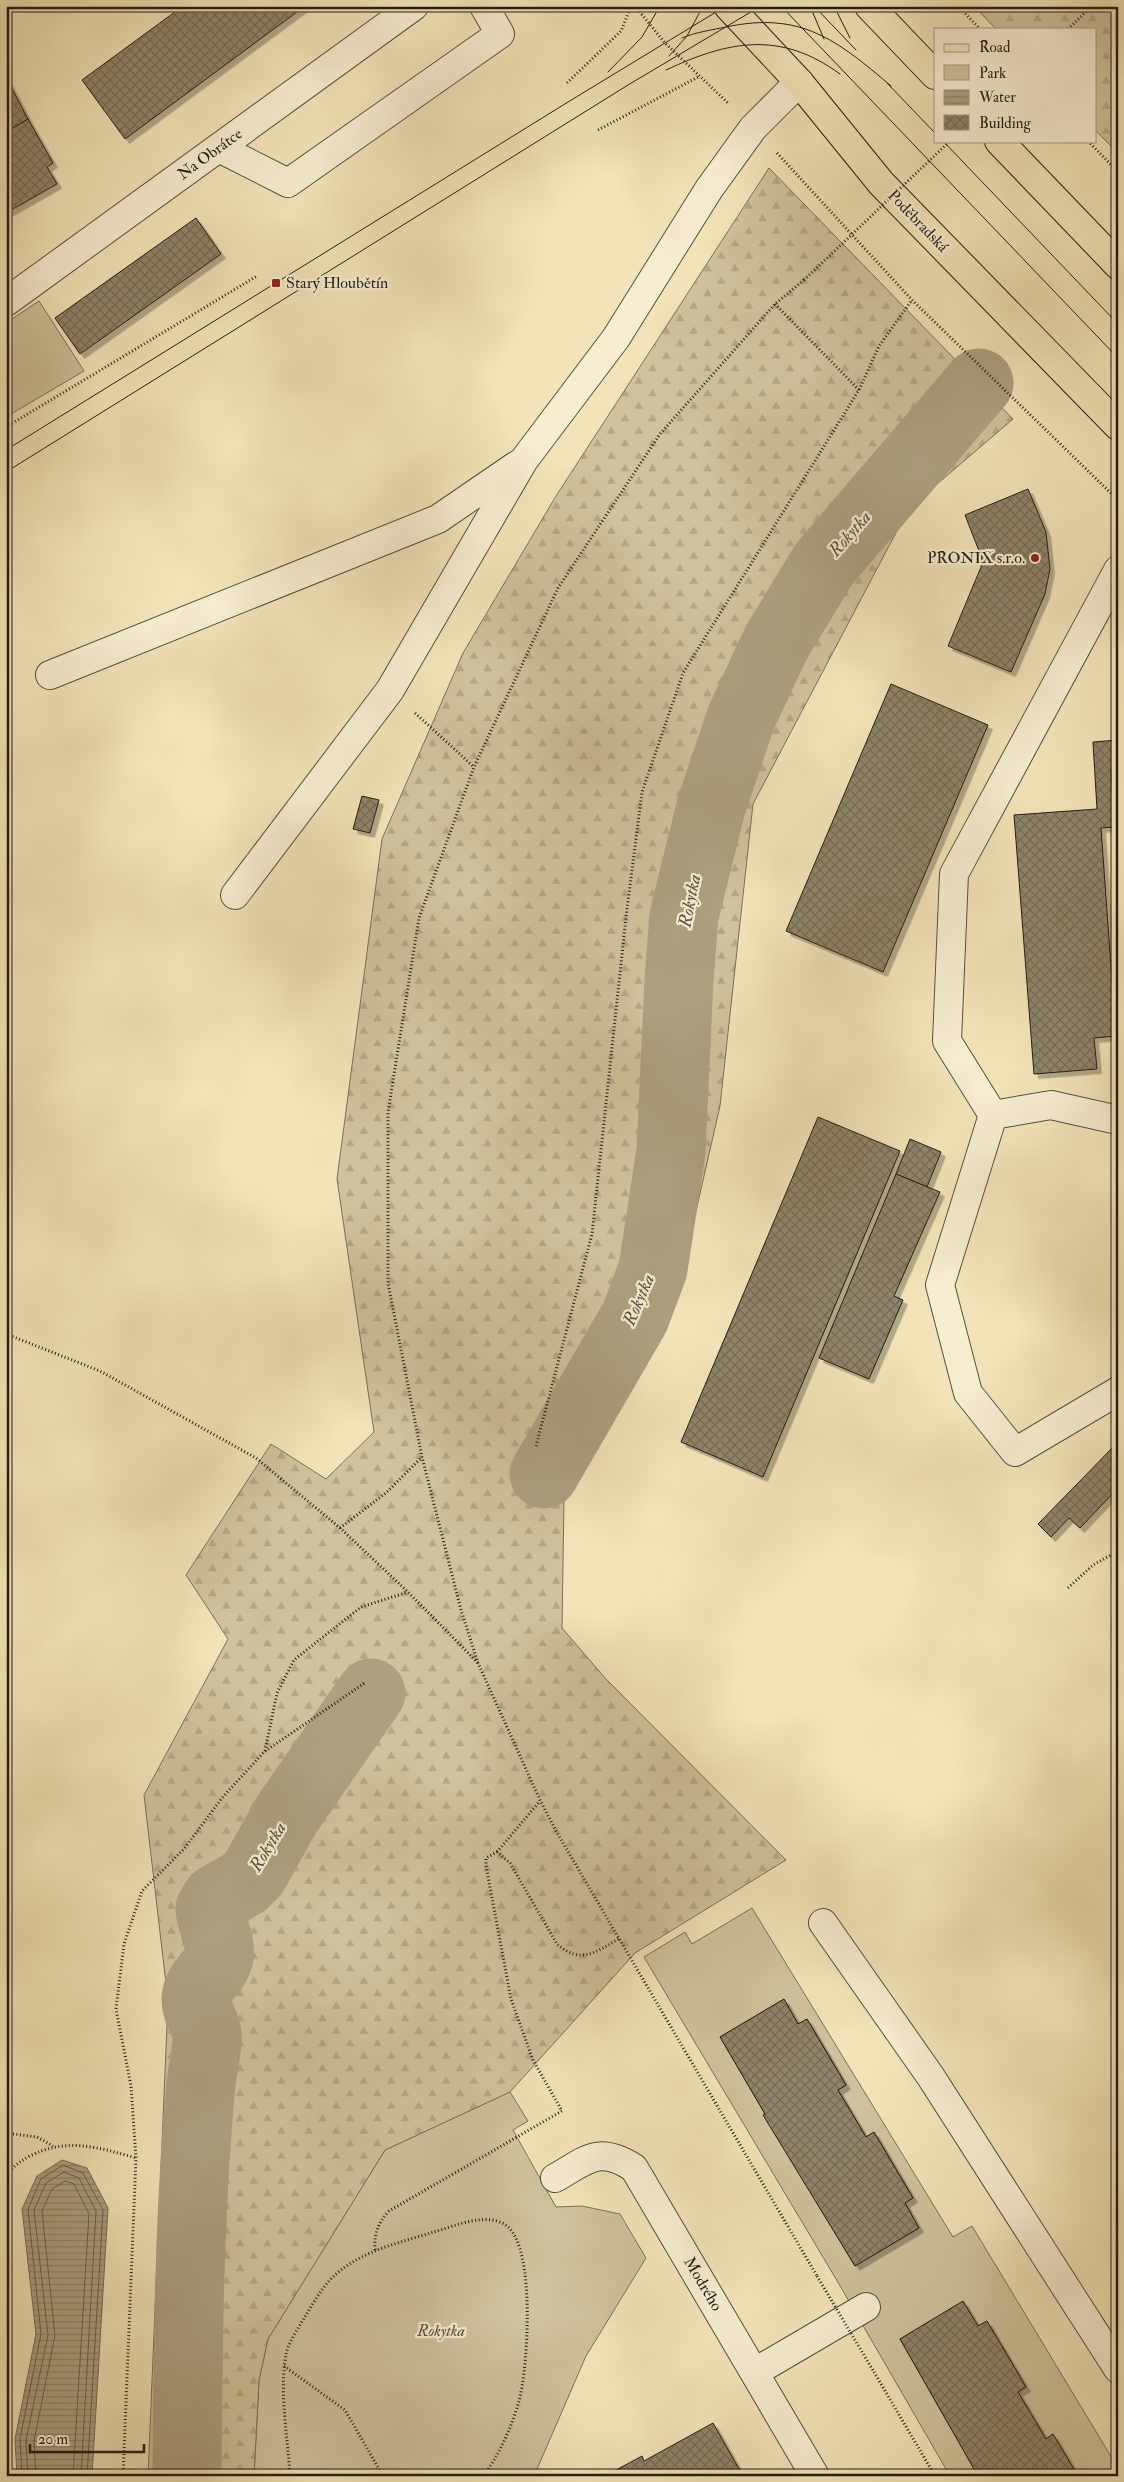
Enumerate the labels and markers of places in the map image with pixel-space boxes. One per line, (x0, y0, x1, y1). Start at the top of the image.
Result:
place label: Starý Hloubětín (286, 273, 388, 293)
marker: Starý Hloubětín (270, 277, 282, 289)
place label: PRONIX s.r.o. (927, 548, 1025, 568)
marker: PRONIX s.r.o. (1029, 552, 1041, 564)

